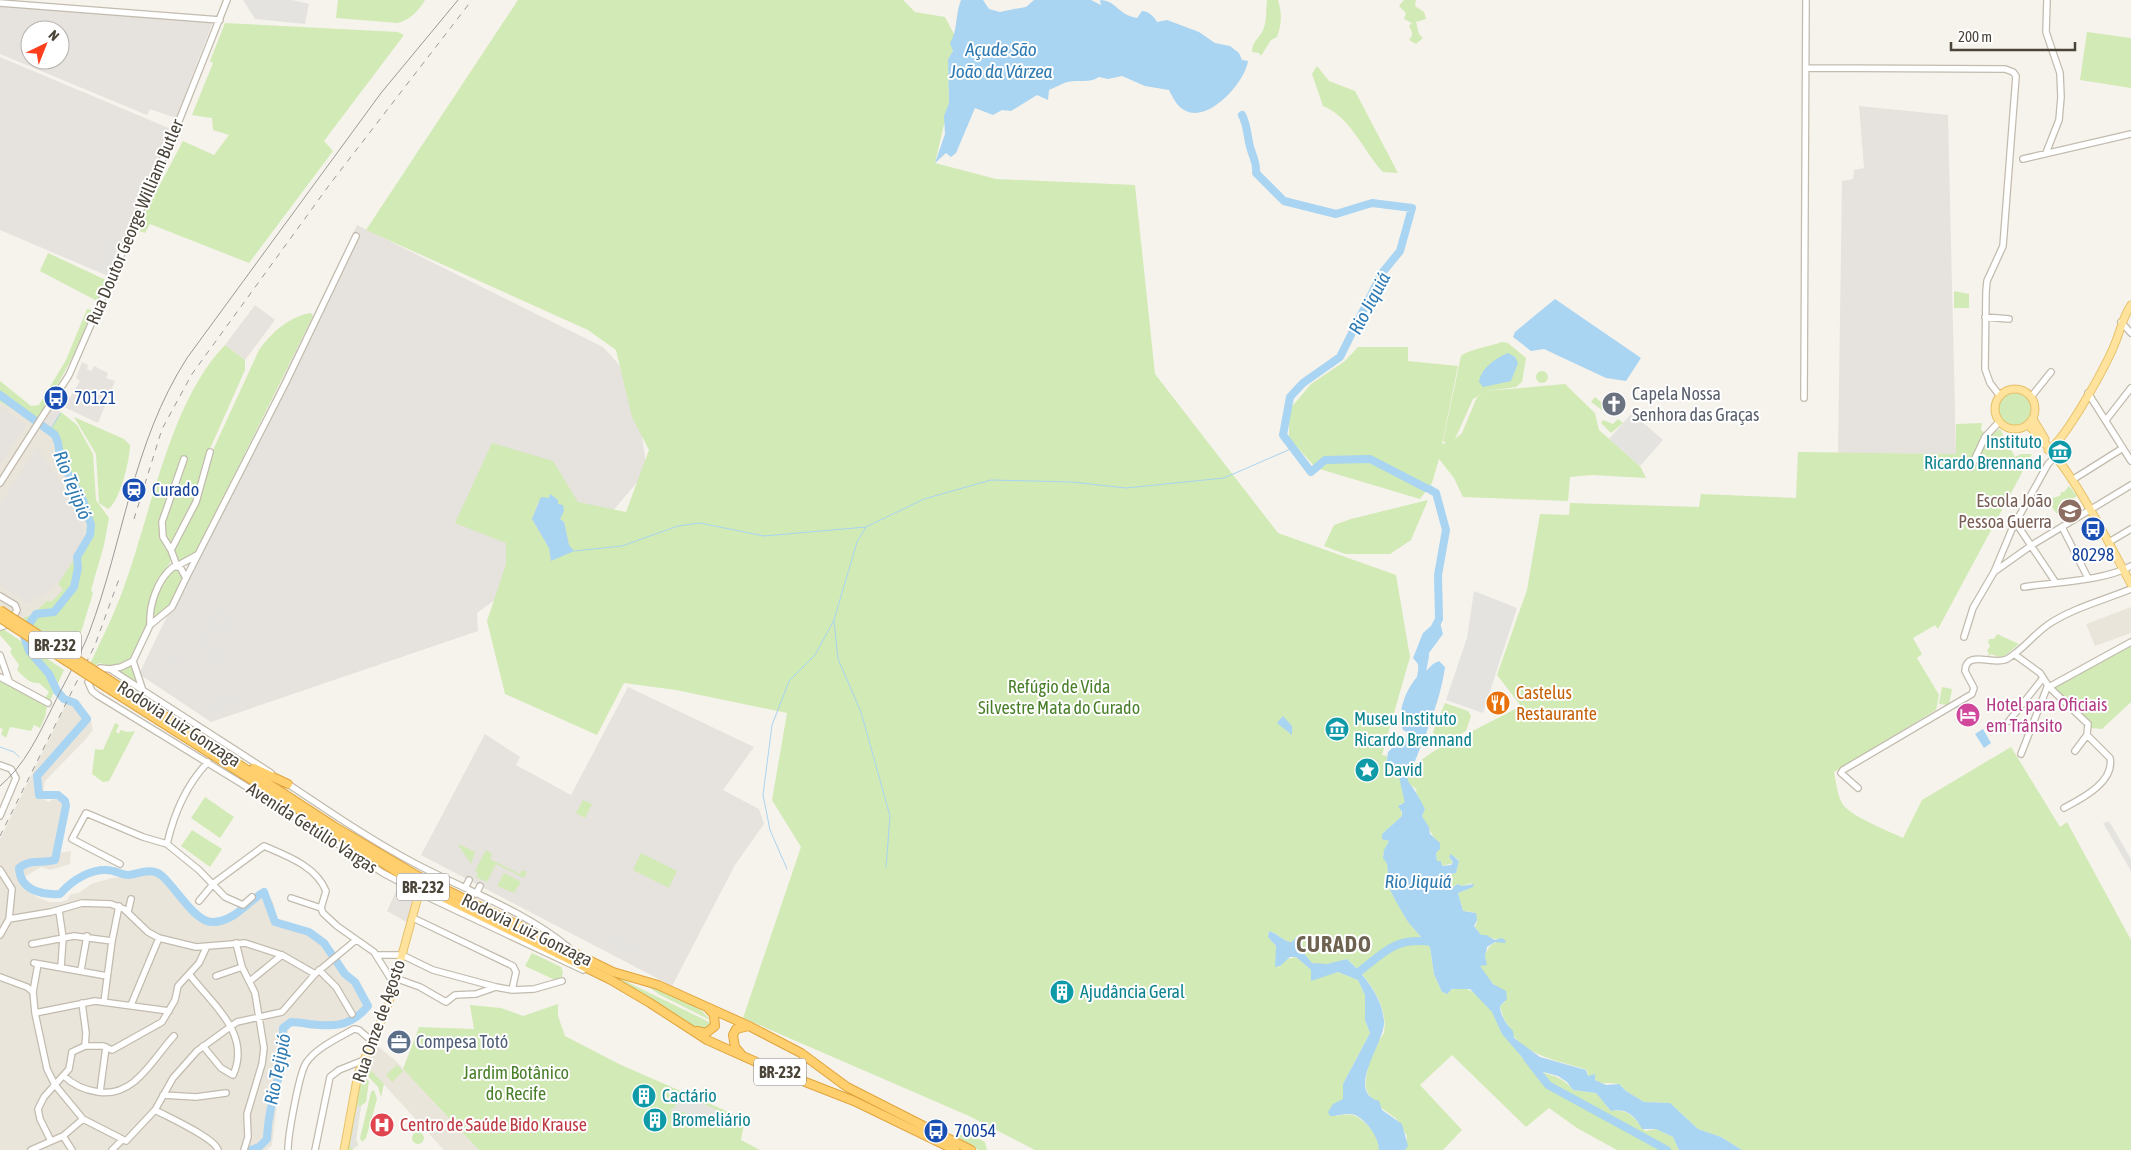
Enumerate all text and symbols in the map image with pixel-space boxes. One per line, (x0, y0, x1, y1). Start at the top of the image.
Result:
north arrow (20, 20, 70, 70)
scale bar (1951, 20, 2075, 52)
text: N (45, 27, 62, 44)
text: 200 m (1958, 28, 1992, 45)
water label: Açude São João da Várzea (949, 38, 1053, 82)
street label: Rua Doutor George William Butler (82, 115, 188, 328)
water label: Rio Jiquiá (1344, 268, 1395, 338)
place label: Capela Nossa Senhora das Graças (1632, 383, 1759, 425)
bus stop icon: 70121 (43, 385, 69, 411)
place label: 70121 (74, 387, 116, 408)
church icon: Capela Nossa Senhora das Graças (1601, 391, 1627, 417)
place label: Instituto Ricardo Brennand (1924, 431, 2042, 473)
museum icon: Instituto Ricardo Brennand (2047, 439, 2073, 465)
water label: Rio Tejipió (49, 447, 97, 523)
station icon: Curado (121, 477, 147, 503)
place label: Curado (152, 479, 199, 500)
place label: Escola João Pessoa Guerra (1958, 490, 2052, 532)
school or university icon: Escola João Pessoa Guerra (2057, 498, 2083, 524)
bus stop icon: 80298 (2080, 516, 2106, 542)
place label: 80298 (2072, 544, 2114, 565)
road number: BR-232 (29, 632, 81, 658)
street label: Rodovia Luiz Gonzaga (114, 676, 245, 771)
park label: Refúgio de Vida Silvestre Mata do Curado (978, 676, 1140, 718)
place label: Castelus Restaurante (1516, 682, 1597, 724)
restaurant icon: Castelus Restaurante (1485, 690, 1511, 716)
place label: Hotel para Oficiais em Trânsito (1986, 694, 2107, 736)
hotel icon: Hotel para Oficiais em Trânsito (1955, 702, 1981, 728)
place label: Museu Instituto Ricardo Brennand (1354, 708, 1472, 750)
museum icon: Museu Instituto Ricardo Brennand (1324, 716, 1350, 742)
place icon: David (1354, 757, 1380, 783)
place label: David (1384, 759, 1423, 780)
street label: Avenida Getúlio Vargas (243, 778, 381, 878)
water label: Rio Jiquiá (1384, 870, 1452, 892)
road number: BR-232 (397, 874, 449, 900)
street label: Rodovia Luiz Gonzaga (458, 889, 596, 970)
district label: CURADO (1296, 931, 1372, 957)
street label: Rua Onze de Agosto (348, 957, 409, 1085)
building icon: Ajudância Geral (1049, 979, 1075, 1005)
place label: Ajudância Geral (1080, 981, 1185, 1002)
office icon: Compesa Totó (386, 1029, 412, 1055)
water label: Rio Tejipió (259, 1031, 295, 1107)
place label: Compesa Totó (416, 1031, 508, 1052)
road number: BR-232 (754, 1058, 806, 1086)
park label: Jardim Botânico do Recife (463, 1062, 569, 1104)
building icon: Cactário (631, 1083, 657, 1109)
place label: Cactário (662, 1085, 717, 1106)
building icon: Bromeliário (642, 1107, 668, 1133)
place label: Bromeliário (672, 1109, 751, 1130)
hospital icon: Centro de Saúde Bido Krause (369, 1112, 395, 1138)
place label: Centro de Saúde Bido Krause (400, 1114, 587, 1135)
bus stop icon: 70054 (923, 1118, 949, 1144)
place label: 70054 (954, 1120, 996, 1141)

